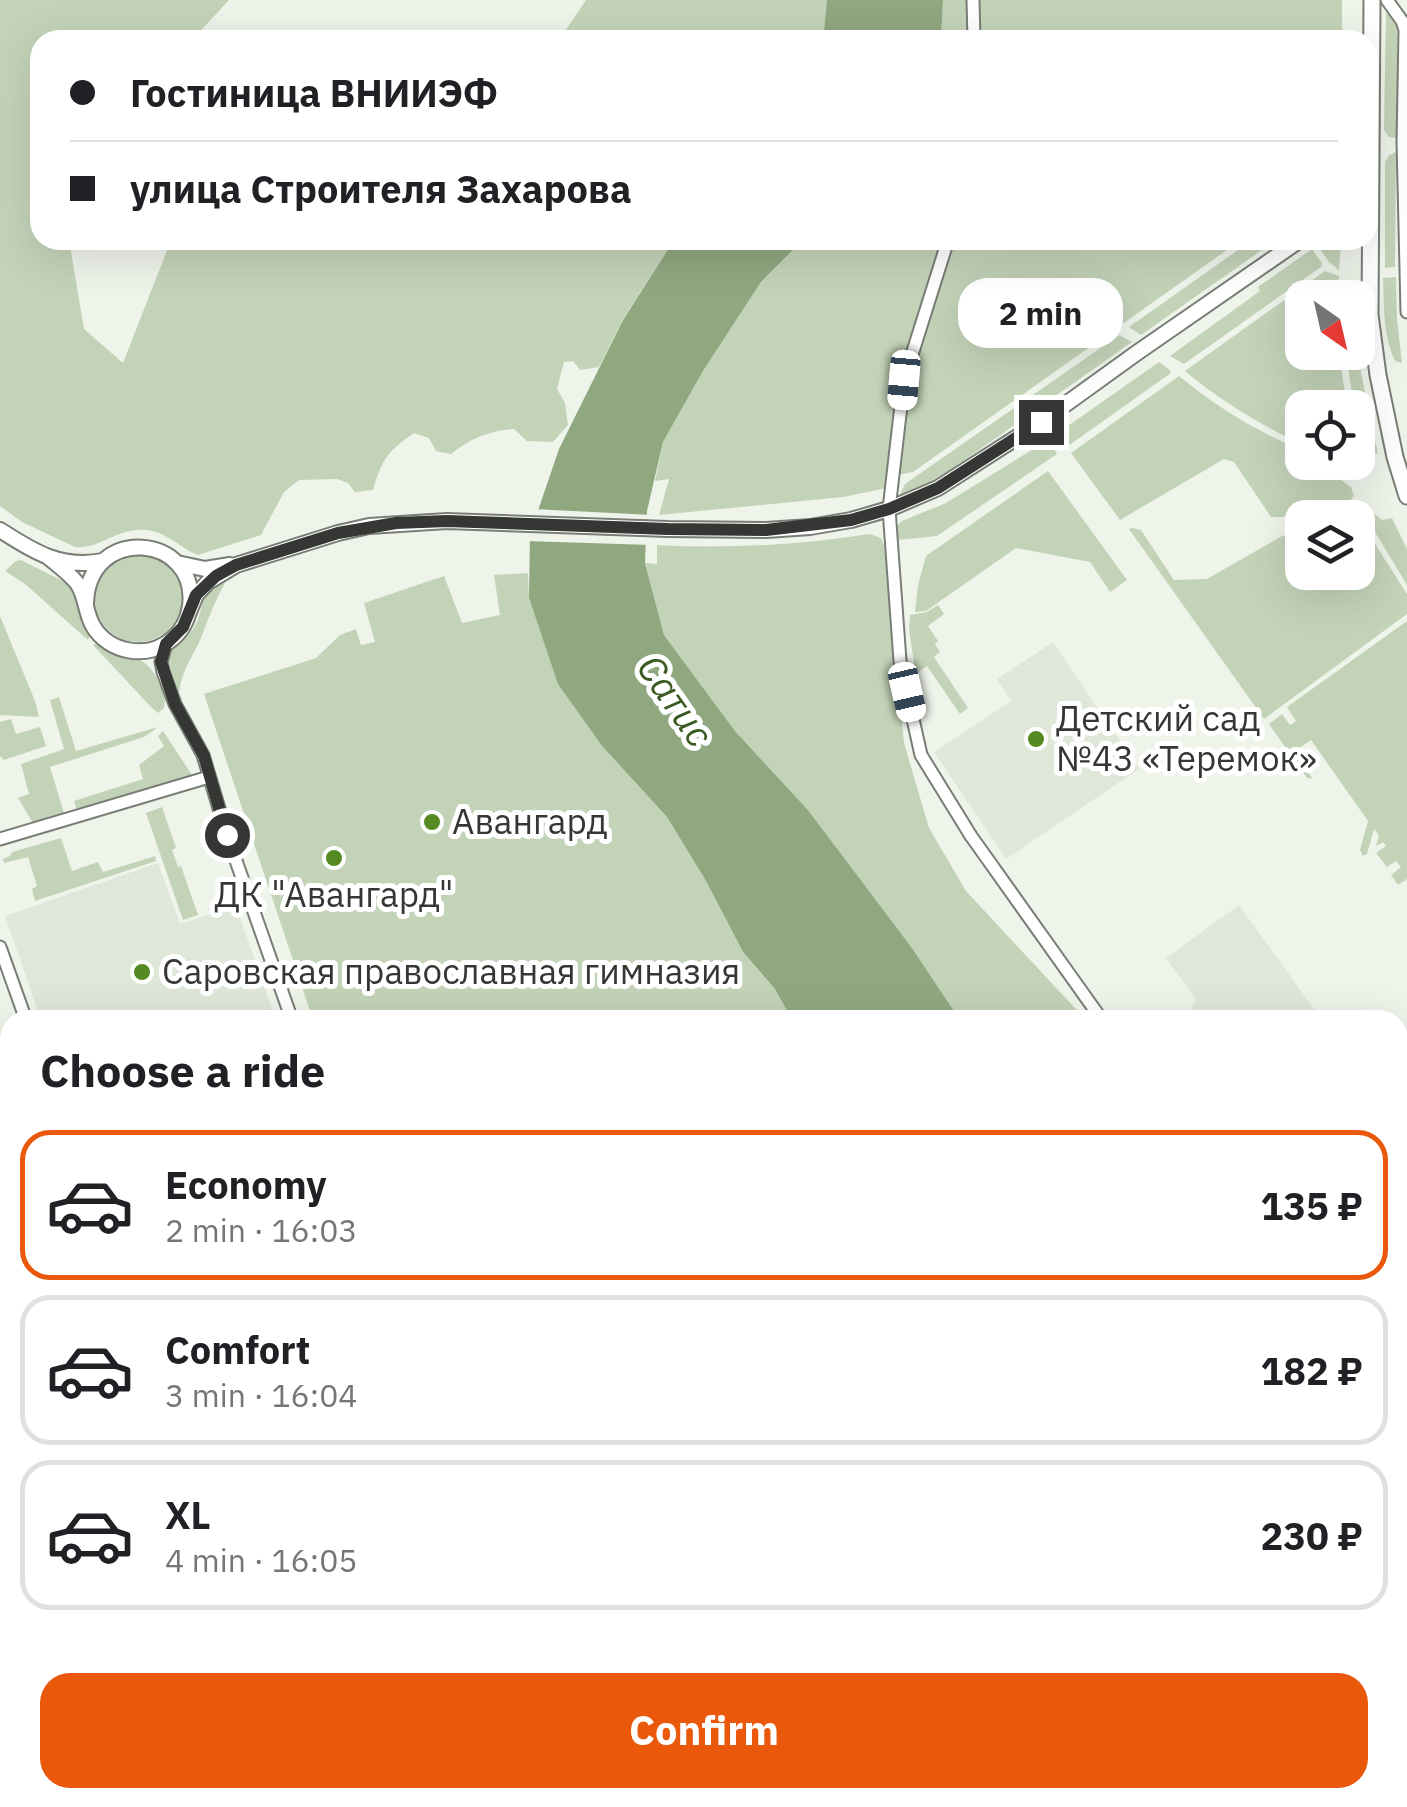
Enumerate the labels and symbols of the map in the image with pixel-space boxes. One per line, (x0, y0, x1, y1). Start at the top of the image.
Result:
callout: 2 min (958, 277, 1124, 347)
north arrow (1285, 280, 1375, 370)
car (886, 349, 922, 411)
route end (1019, 400, 1064, 445)
water label: Сатис (627, 645, 725, 756)
car (886, 659, 928, 725)
place label: Детский сад №43 «Теремок» (1056, 695, 1317, 781)
marker: Детский сад №43 «Теремок» (1025, 728, 1047, 750)
place label: Авангард (452, 798, 608, 844)
marker: Авангард (421, 811, 443, 833)
route start (205, 813, 250, 858)
marker: ДК "Авангард" (323, 847, 345, 869)
place label: ДК "Авангард" (215, 871, 453, 917)
place label: Саровская православная гимназия (162, 948, 740, 994)
marker: Саровская православная гимназия (131, 961, 153, 983)

